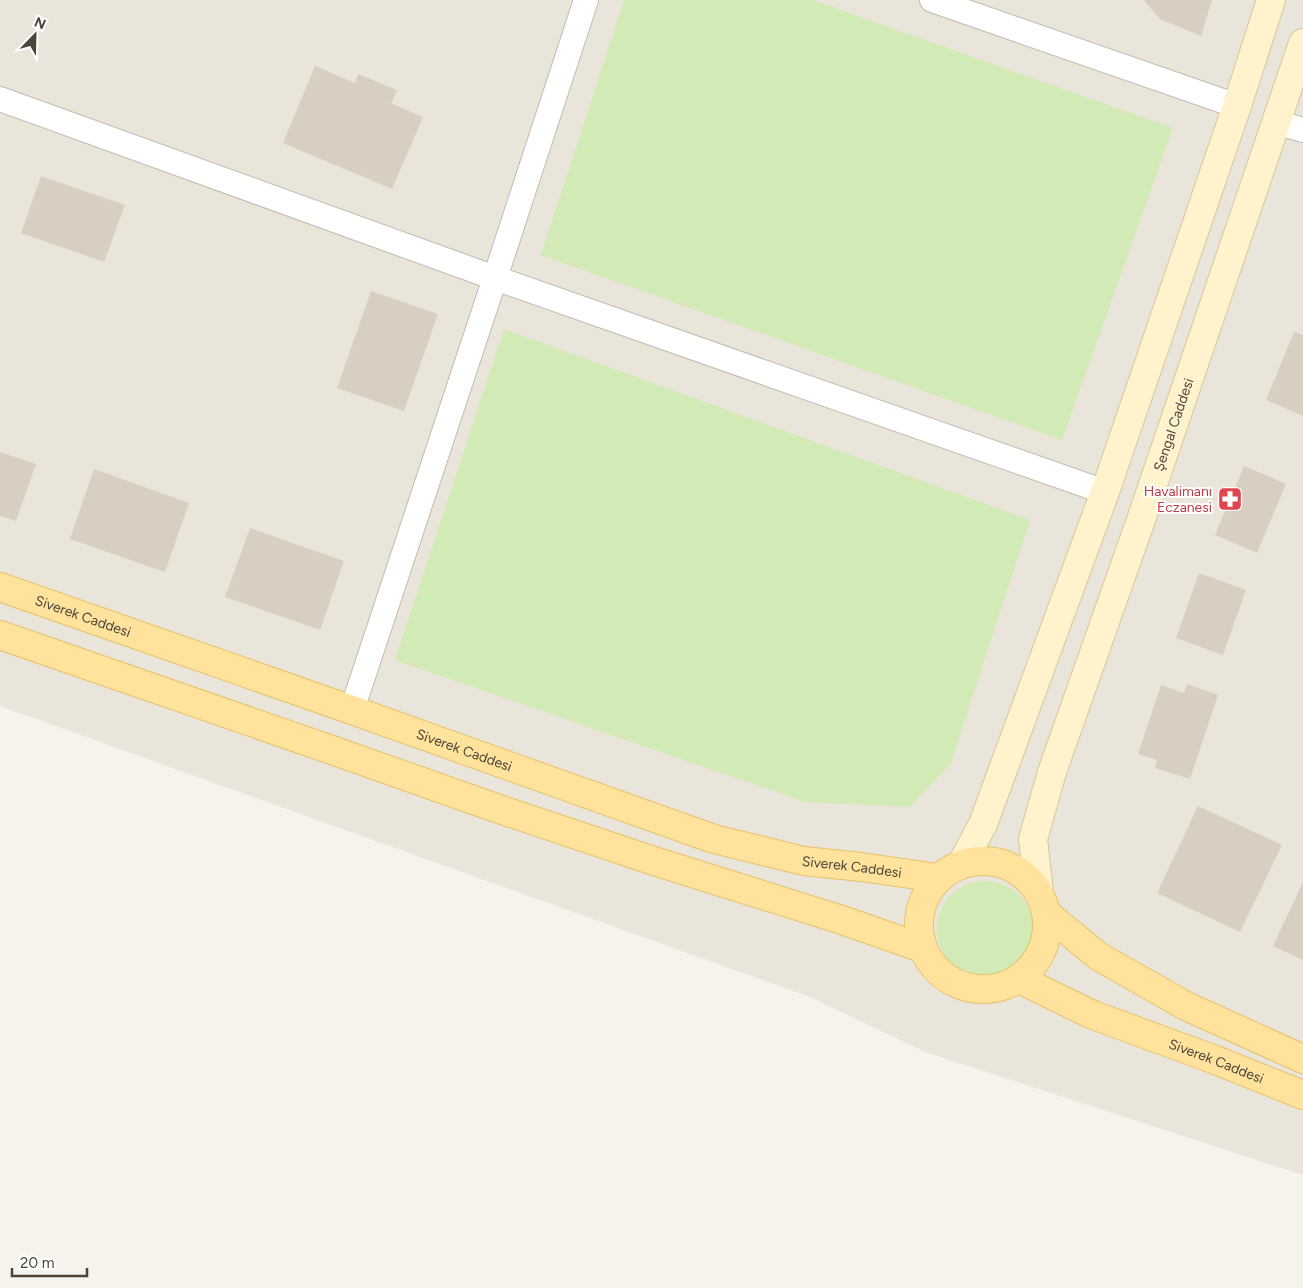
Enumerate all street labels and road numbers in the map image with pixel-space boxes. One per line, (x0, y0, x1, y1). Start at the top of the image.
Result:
street label: Şengal Caddesi (1150, 376, 1197, 473)
street label: Siverek Caddesi (33, 591, 133, 641)
street label: Siverek Caddesi (414, 725, 514, 775)
street label: Siverek Caddesi (801, 852, 903, 881)
street label: Siverek Caddesi (1167, 1035, 1266, 1087)

